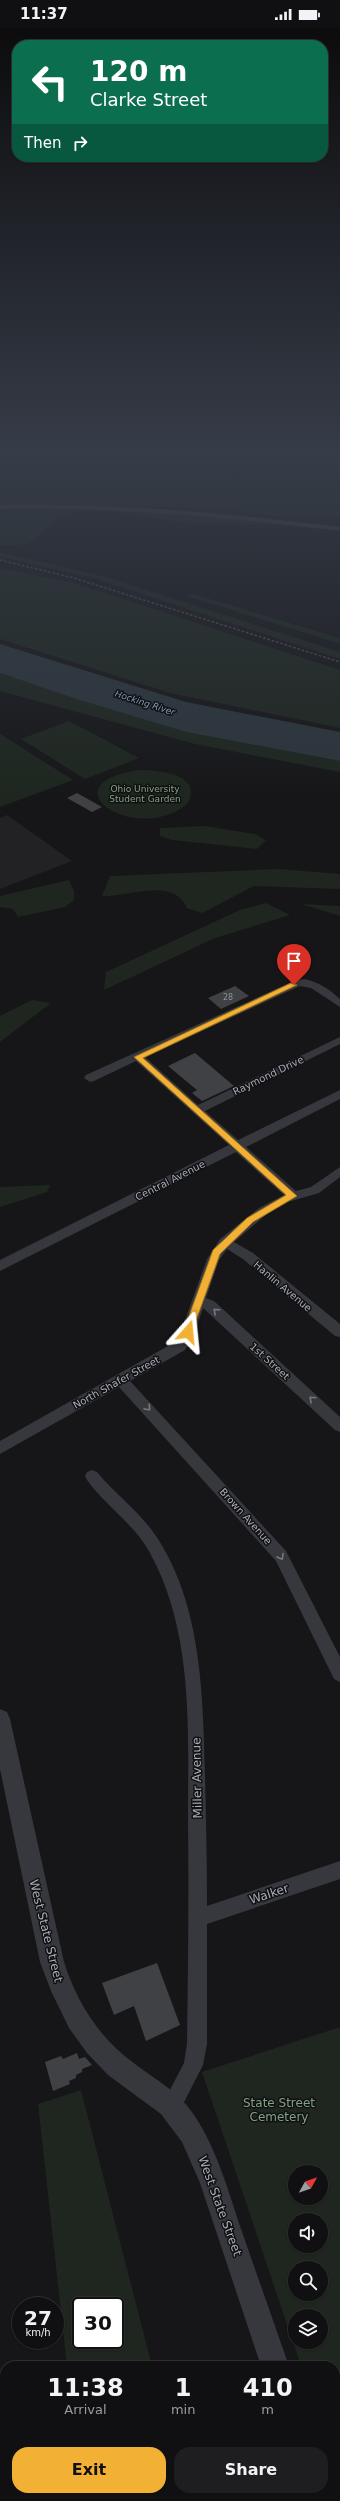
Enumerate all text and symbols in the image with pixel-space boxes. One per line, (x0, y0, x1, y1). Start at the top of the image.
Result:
text: 11:37 (20, 5, 68, 23)
text: 120 m (90, 55, 187, 88)
icon: left (24, 56, 76, 108)
text: Clarke Street (90, 89, 207, 110)
icon: right (69, 132, 91, 154)
text: Then (24, 134, 61, 152)
water label: Hocking River (114, 689, 178, 718)
park label: Ohio University Student Garden (109, 784, 181, 804)
pin (277, 944, 311, 985)
icon: arrive (283, 950, 305, 972)
house number: 28 (223, 993, 233, 1002)
street label: Raymond Drive (231, 1054, 305, 1097)
street label: Central Avenue (134, 1158, 207, 1203)
street label: Hanlin Avenue (251, 1259, 314, 1314)
one-way arrow (213, 1309, 221, 1316)
position arrow (167, 1311, 209, 1353)
street label: 1st Street (248, 1341, 292, 1382)
street label: North Shafer Street (71, 1354, 162, 1411)
one-way arrow (309, 1397, 317, 1404)
one-way arrow (143, 1404, 150, 1411)
street label: Brown Avenue (218, 1486, 274, 1547)
one-way arrow (276, 1553, 283, 1560)
street label: Miller Avenue (189, 1737, 205, 1819)
street label: West State Street (26, 1878, 66, 1984)
street label: Walker (248, 1881, 291, 1907)
park label: State Street Cemetery (243, 2096, 315, 2124)
street label: West State Street (195, 2154, 245, 2258)
north arrow (288, 2165, 328, 2205)
map controls (288, 2165, 328, 2349)
button: sound (288, 2213, 328, 2253)
button: search (288, 2261, 328, 2301)
speed limit sign: 30 (72, 2297, 124, 2349)
text: 27 (24, 2306, 52, 2330)
button: layers (288, 2309, 328, 2349)
text: km/h (25, 2327, 51, 2338)
text: 11:38 (47, 2374, 124, 2402)
text: 1 (175, 2374, 191, 2402)
text: 410 (243, 2374, 293, 2402)
text: Arrival (64, 2402, 107, 2417)
text: min (171, 2402, 195, 2417)
text: m (261, 2402, 274, 2417)
button: Exit (12, 2447, 166, 2493)
button: Share (174, 2447, 328, 2493)

